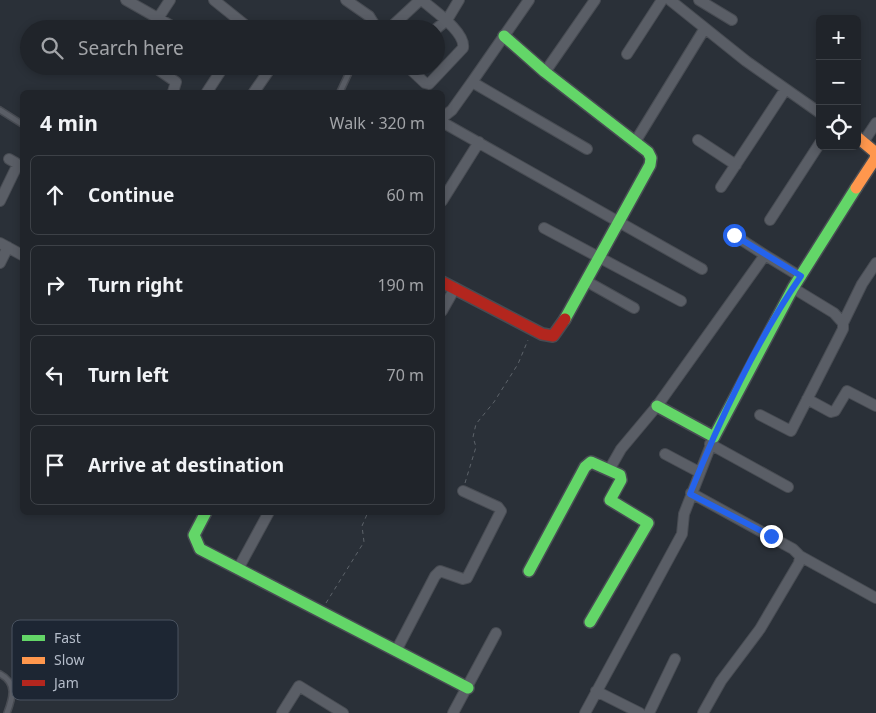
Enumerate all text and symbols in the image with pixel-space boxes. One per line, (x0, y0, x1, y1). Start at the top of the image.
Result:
map controls (816, 15, 861, 150)
button: + (816, 15, 861, 60)
search box (20, 20, 445, 75)
icon: search (38, 34, 66, 62)
text: Search here (78, 35, 184, 61)
button: − (816, 60, 861, 105)
button: locate (816, 105, 861, 150)
text: 4 min (40, 109, 98, 137)
text: Walk · 320 m (330, 112, 425, 134)
icon: ahead (41, 181, 69, 209)
text: Continue (88, 182, 174, 208)
text: 60 m (387, 184, 424, 206)
route start (723, 224, 746, 247)
icon: right (41, 271, 69, 299)
text: Turn right (88, 272, 183, 298)
text: 190 m (377, 274, 424, 296)
icon: left (41, 361, 69, 389)
text: Turn left (88, 362, 169, 388)
text: 70 m (387, 364, 424, 386)
icon: arrive (41, 451, 69, 479)
text: Arrive at destination (88, 452, 284, 478)
route end (760, 525, 783, 548)
legend (12, 620, 178, 700)
text: Fast (54, 628, 81, 647)
text: Slow (54, 650, 85, 669)
text: Jam (52, 673, 79, 692)

